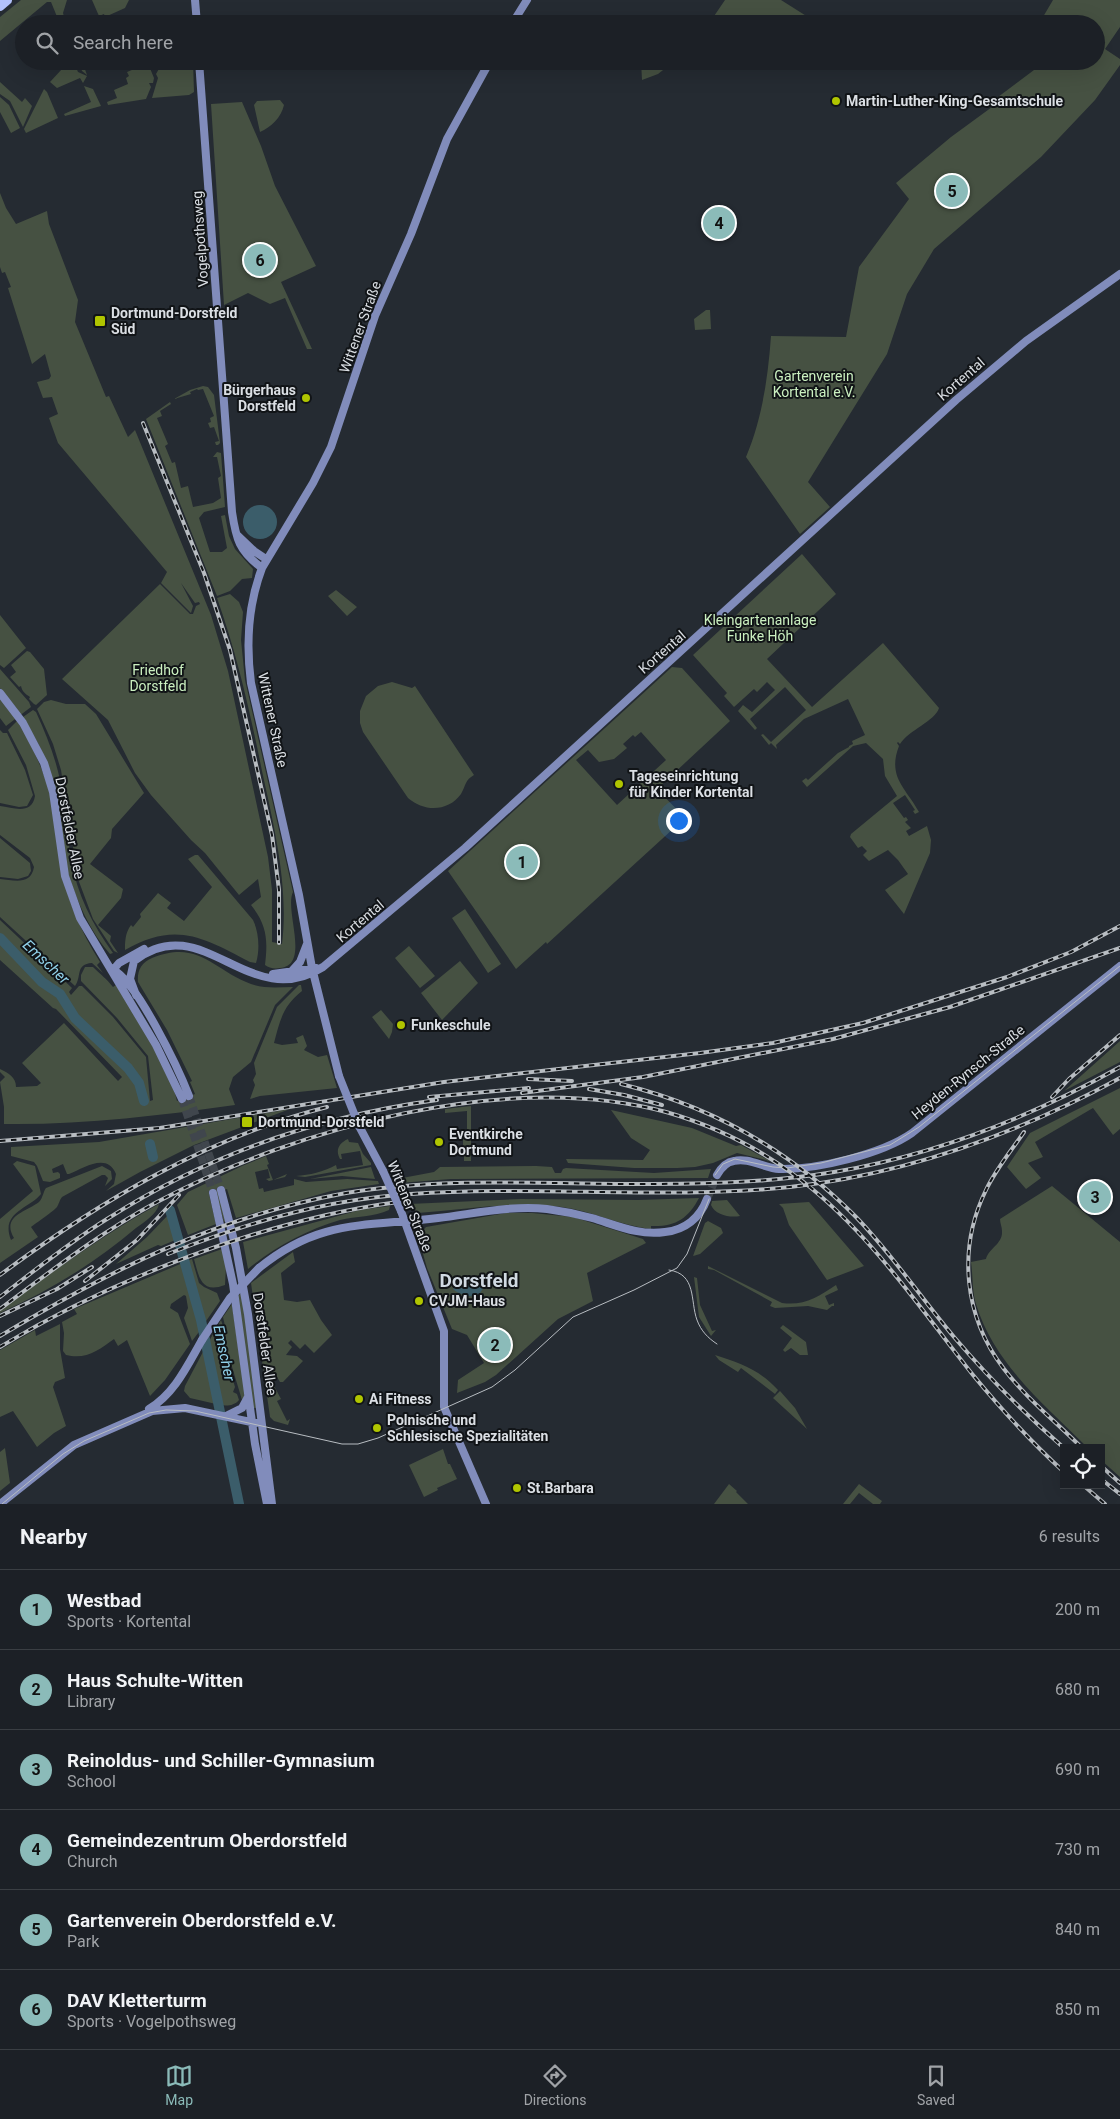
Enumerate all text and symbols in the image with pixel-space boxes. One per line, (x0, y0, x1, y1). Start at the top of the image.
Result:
search box (15, 15, 1105, 70)
icon: search (33, 29, 61, 57)
text: Search here (73, 31, 173, 54)
place label: Martin-Luther-King-Gesamtschule (846, 93, 1064, 109)
marker: Martin-Luther-King-Gesamtschule (830, 95, 842, 107)
pin: 5 (936, 172, 968, 210)
street label: Vogelpothsweg (189, 190, 211, 288)
pin: 4 (703, 204, 735, 242)
pin: 6 (244, 241, 276, 279)
street label: Wittener Straße (336, 279, 384, 375)
place label: Dortmund-Dorstfeld Süd (111, 305, 238, 337)
marker: Dortmund-Dorstfeld Süd (93, 314, 107, 328)
street label: Kortental (934, 354, 988, 404)
park label: Gartenverein Kortental e.V. (773, 368, 855, 400)
place label: Bürgerhaus Dorstfeld (223, 382, 296, 414)
marker: Bürgerhaus Dorstfeld (300, 392, 312, 404)
park label: Kleingartenanlage Funke Höh (704, 612, 816, 644)
street label: Kortental (635, 627, 689, 677)
park label: Friedhof Dorstfeld (129, 662, 187, 694)
street label: Wittener Straße (255, 671, 291, 769)
place label: Tageseinrichtung für Kinder Kortental (629, 768, 753, 800)
street label: Dorstfelder Allee (52, 776, 88, 880)
marker: Tageseinrichtung für Kinder Kortental (613, 778, 625, 790)
your location (666, 808, 692, 834)
pin: 1 (506, 843, 538, 881)
street label: Kortental (333, 897, 387, 945)
water label: Emscher (19, 936, 74, 989)
place label: Funkeschule (411, 1017, 491, 1033)
marker: Funkeschule (395, 1019, 407, 1031)
street label: Heyden-Rynsch-Straße (908, 1022, 1028, 1122)
place label: Dortmund-Dorstfeld (258, 1114, 385, 1130)
marker: Dortmund-Dorstfeld (240, 1115, 254, 1129)
place label: Eventkirche Dortmund (449, 1126, 523, 1158)
marker: Eventkirche Dortmund (433, 1136, 445, 1148)
street label: Wittener Straße (385, 1158, 435, 1254)
pin: 3 (1079, 1178, 1111, 1216)
district label: Dorstfeld (440, 1269, 518, 1292)
street label: Dorstfelder Allee (250, 1292, 280, 1396)
place label: CVJM-Haus (429, 1293, 505, 1309)
marker: CVJM-Haus (413, 1295, 425, 1307)
water label: Emscher (209, 1323, 239, 1384)
pin: 2 (479, 1326, 511, 1364)
place label: Ai Fitness (369, 1391, 432, 1407)
marker: Ai Fitness (353, 1393, 365, 1405)
place label: Polnische und Schlesische Spezialitäten (387, 1412, 549, 1444)
marker: Polnische und Schlesische Spezialitäten (371, 1422, 383, 1434)
map controls (1060, 1444, 1105, 1489)
button: locate (1060, 1444, 1105, 1489)
place label: St.Barbara (527, 1480, 594, 1496)
marker: St.Barbara (511, 1482, 523, 1494)
text: Nearby (20, 1525, 87, 1549)
text: 6 results (1039, 1527, 1100, 1546)
text: Westbad (67, 1589, 141, 1612)
text: 1 (31, 1600, 41, 1619)
text: 200 m (1055, 1600, 1100, 1619)
text: Sports · Kortental (67, 1612, 191, 1631)
text: Haus Schulte-Witten (67, 1669, 243, 1692)
text: 2 (31, 1680, 41, 1699)
text: 680 m (1055, 1680, 1100, 1699)
text: Library (67, 1692, 115, 1711)
text: Reinoldus- und Schiller-Gymnasium (67, 1749, 375, 1772)
text: 3 (31, 1760, 41, 1779)
text: 690 m (1055, 1760, 1100, 1779)
text: School (67, 1772, 116, 1791)
text: Gemeindezentrum Oberdorstfeld (67, 1829, 347, 1852)
text: 4 (31, 1840, 41, 1859)
text: 730 m (1055, 1840, 1100, 1859)
text: Church (67, 1852, 118, 1871)
text: Gartenverein Oberdorstfeld e.V. (67, 1909, 336, 1932)
text: 5 (31, 1920, 41, 1939)
text: 840 m (1055, 1920, 1100, 1939)
text: Park (67, 1932, 99, 1951)
text: DAV Kletterturm (67, 1989, 207, 2012)
text: 6 (31, 2000, 41, 2019)
text: 850 m (1055, 2000, 1100, 2019)
text: Sports · Vogelpothsweg (67, 2012, 236, 2031)
tab: Map (165, 2062, 193, 2108)
tab: Directions (524, 2062, 587, 2108)
tab: Saved (917, 2062, 955, 2108)

